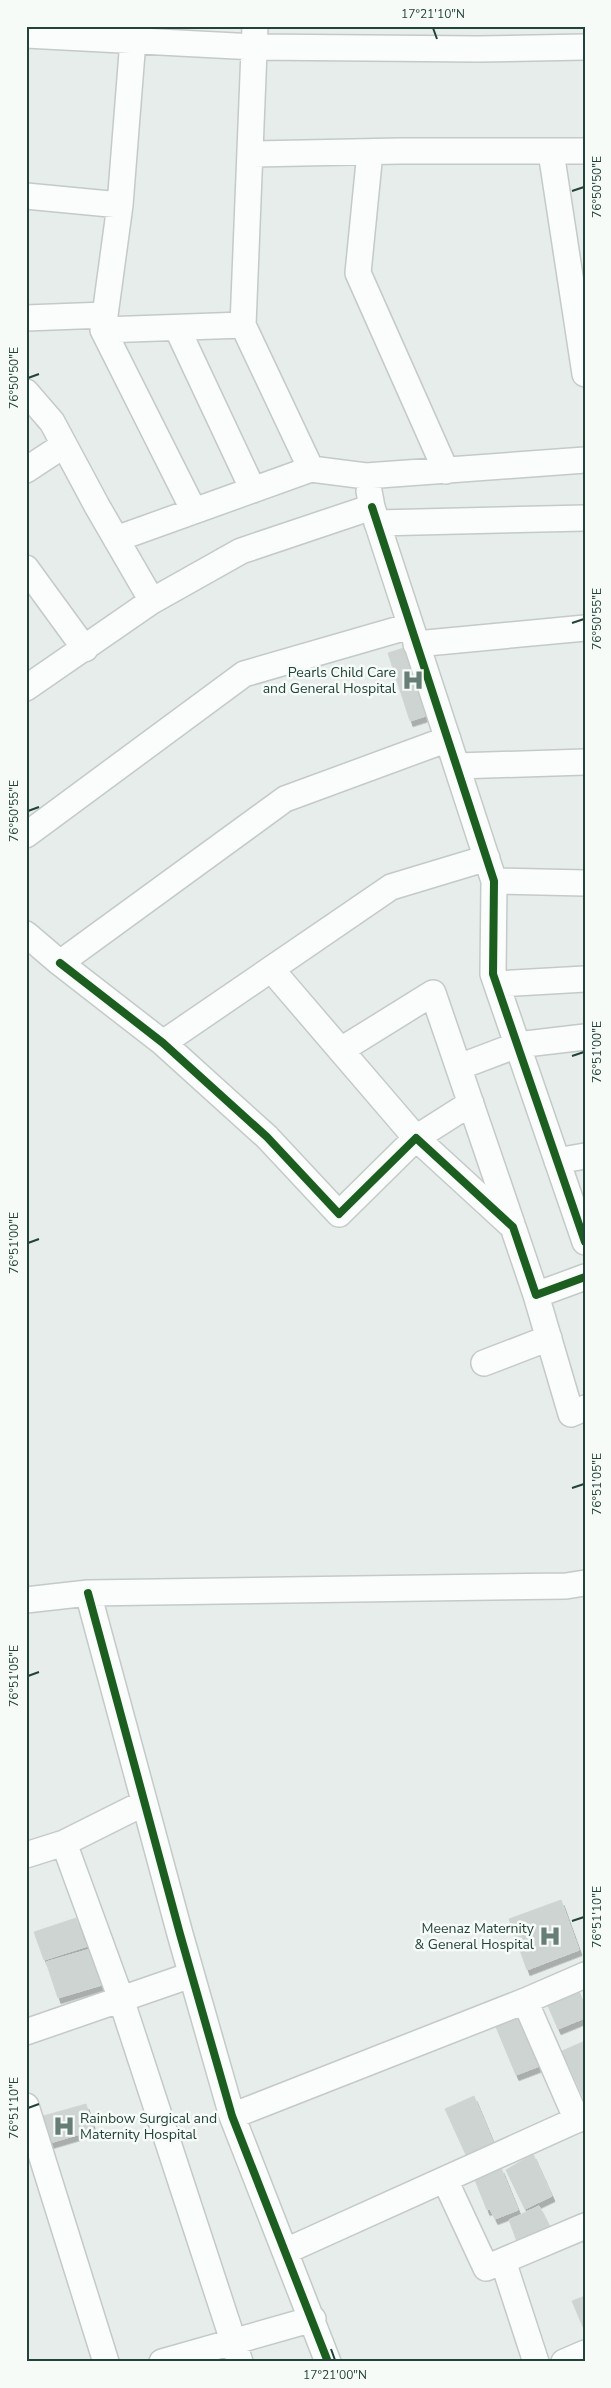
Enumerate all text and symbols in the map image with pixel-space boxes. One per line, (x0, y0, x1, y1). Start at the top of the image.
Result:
text: 17°21'10"N (401, 6, 465, 22)
text: 76°50'50"E (589, 156, 605, 218)
text: 76°50'50"E (6, 347, 22, 409)
text: 76°50'55"E (589, 588, 605, 650)
place label: Pearls Child Care and General Hospital (263, 663, 397, 698)
hospital icon: Pearls Child Care and General Hospital (400, 667, 426, 693)
text: 76°50'55"E (6, 780, 22, 842)
text: 76°51'00"E (589, 1021, 605, 1083)
text: 76°51'00"E (6, 1212, 22, 1274)
text: 76°51'05"E (589, 1453, 605, 1515)
text: 76°51'05"E (6, 1645, 22, 1707)
text: 76°51'10"E (589, 1886, 605, 1948)
place label: Meenaz Maternity & General Hospital (415, 1919, 535, 1954)
hospital icon: Meenaz Maternity & General Hospital (537, 1923, 563, 1949)
text: 76°51'10"E (6, 2077, 22, 2139)
place label: Rainbow Surgical and Maternity Hospital (80, 2109, 217, 2144)
hospital icon: Rainbow Surgical and Maternity Hospital (51, 2113, 77, 2139)
text: 17°21'00"N (303, 2367, 367, 2383)

